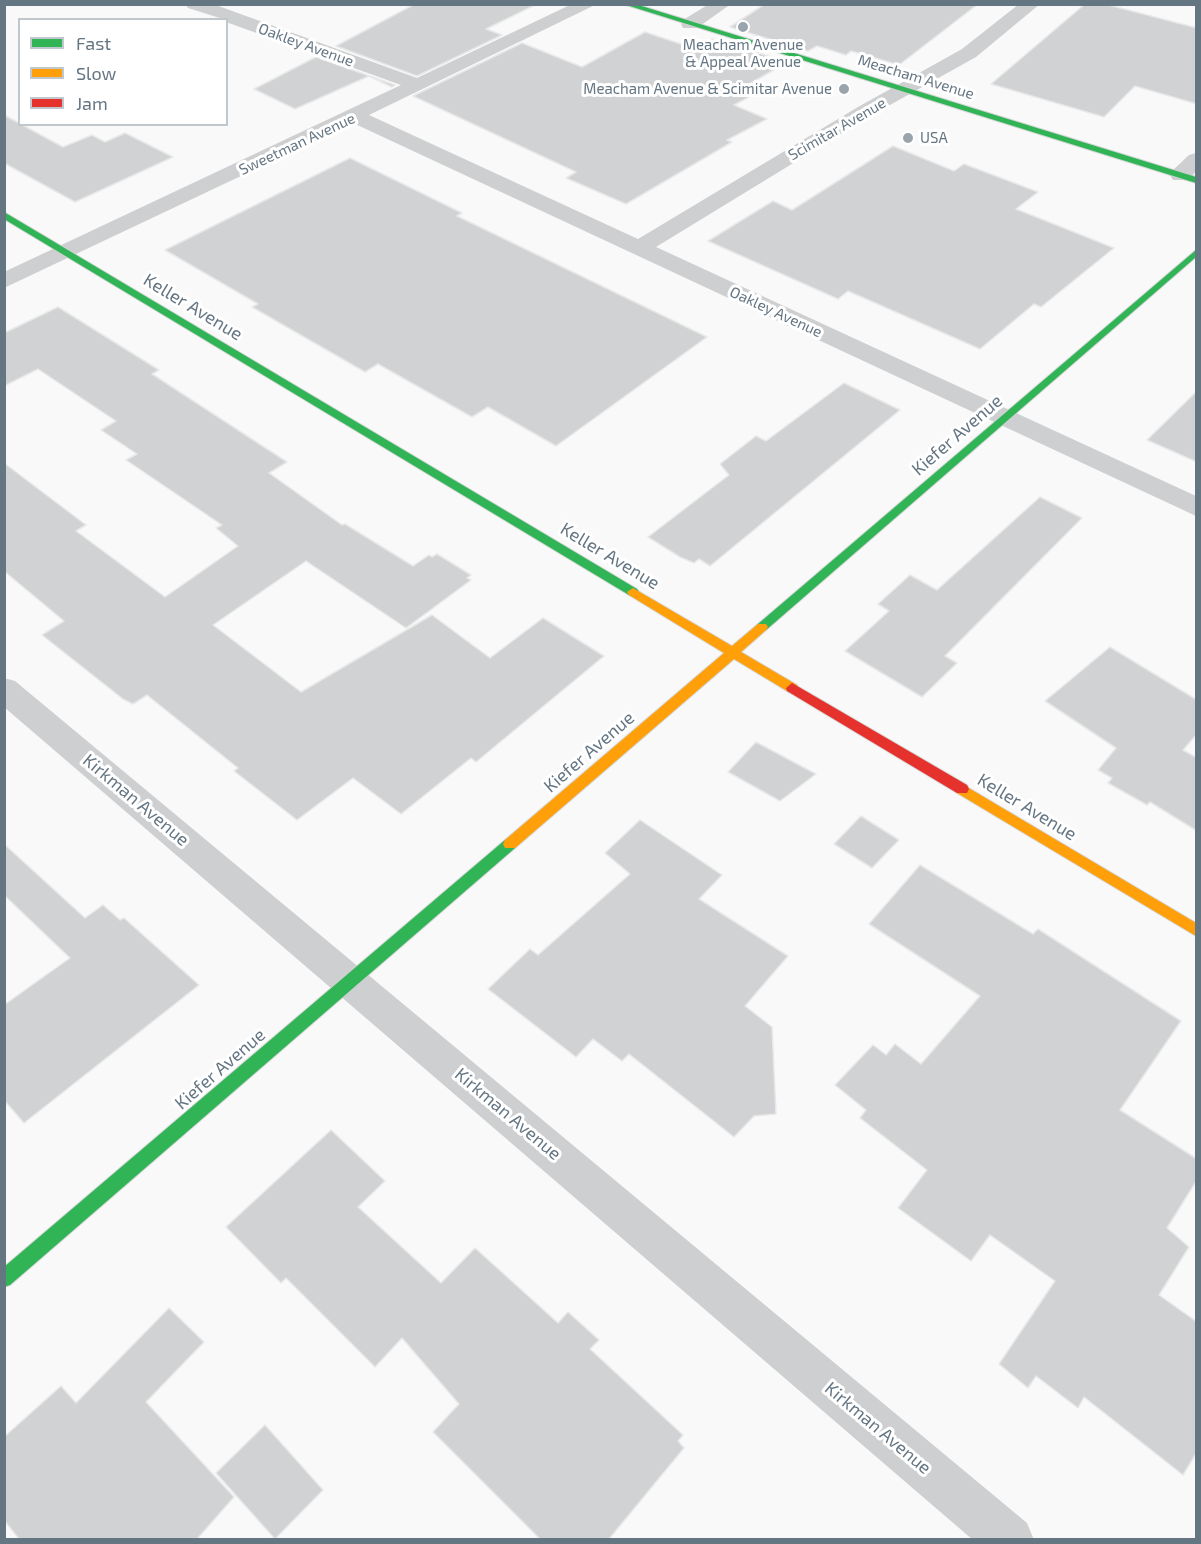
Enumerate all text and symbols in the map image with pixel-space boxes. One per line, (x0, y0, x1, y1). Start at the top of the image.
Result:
legend (18, 18, 228, 126)
street label: Oakley Avenue (256, 19, 356, 71)
marker: Meacham Avenue & Appeal Avenue (736, 20, 750, 34)
text: Fast (76, 32, 111, 54)
place label: Meacham Avenue & Appeal Avenue (683, 36, 803, 71)
street label: Meacham Avenue (856, 51, 976, 103)
text: Slow (76, 62, 116, 84)
place label: Meacham Avenue & Scimitar Avenue (583, 80, 832, 98)
marker: Meacham Avenue & Scimitar Avenue (837, 82, 851, 96)
text: Jam (76, 92, 108, 114)
street label: Scimitar Avenue (785, 94, 889, 164)
street label: Sweetman Avenue (236, 109, 358, 179)
place label: USA (920, 129, 948, 147)
marker: USA (901, 131, 915, 145)
street label: Keller Avenue (139, 269, 247, 345)
street label: Oakley Avenue (727, 283, 825, 341)
street label: Kiefer Avenue (907, 390, 1007, 480)
street label: Keller Avenue (556, 518, 664, 594)
street label: Kiefer Avenue (539, 707, 639, 797)
street label: Kirkman Avenue (79, 749, 193, 851)
street label: Keller Avenue (973, 769, 1081, 845)
street label: Kiefer Avenue (170, 1024, 270, 1114)
street label: Kirkman Avenue (451, 1063, 565, 1165)
street label: Kirkman Avenue (821, 1377, 935, 1479)

